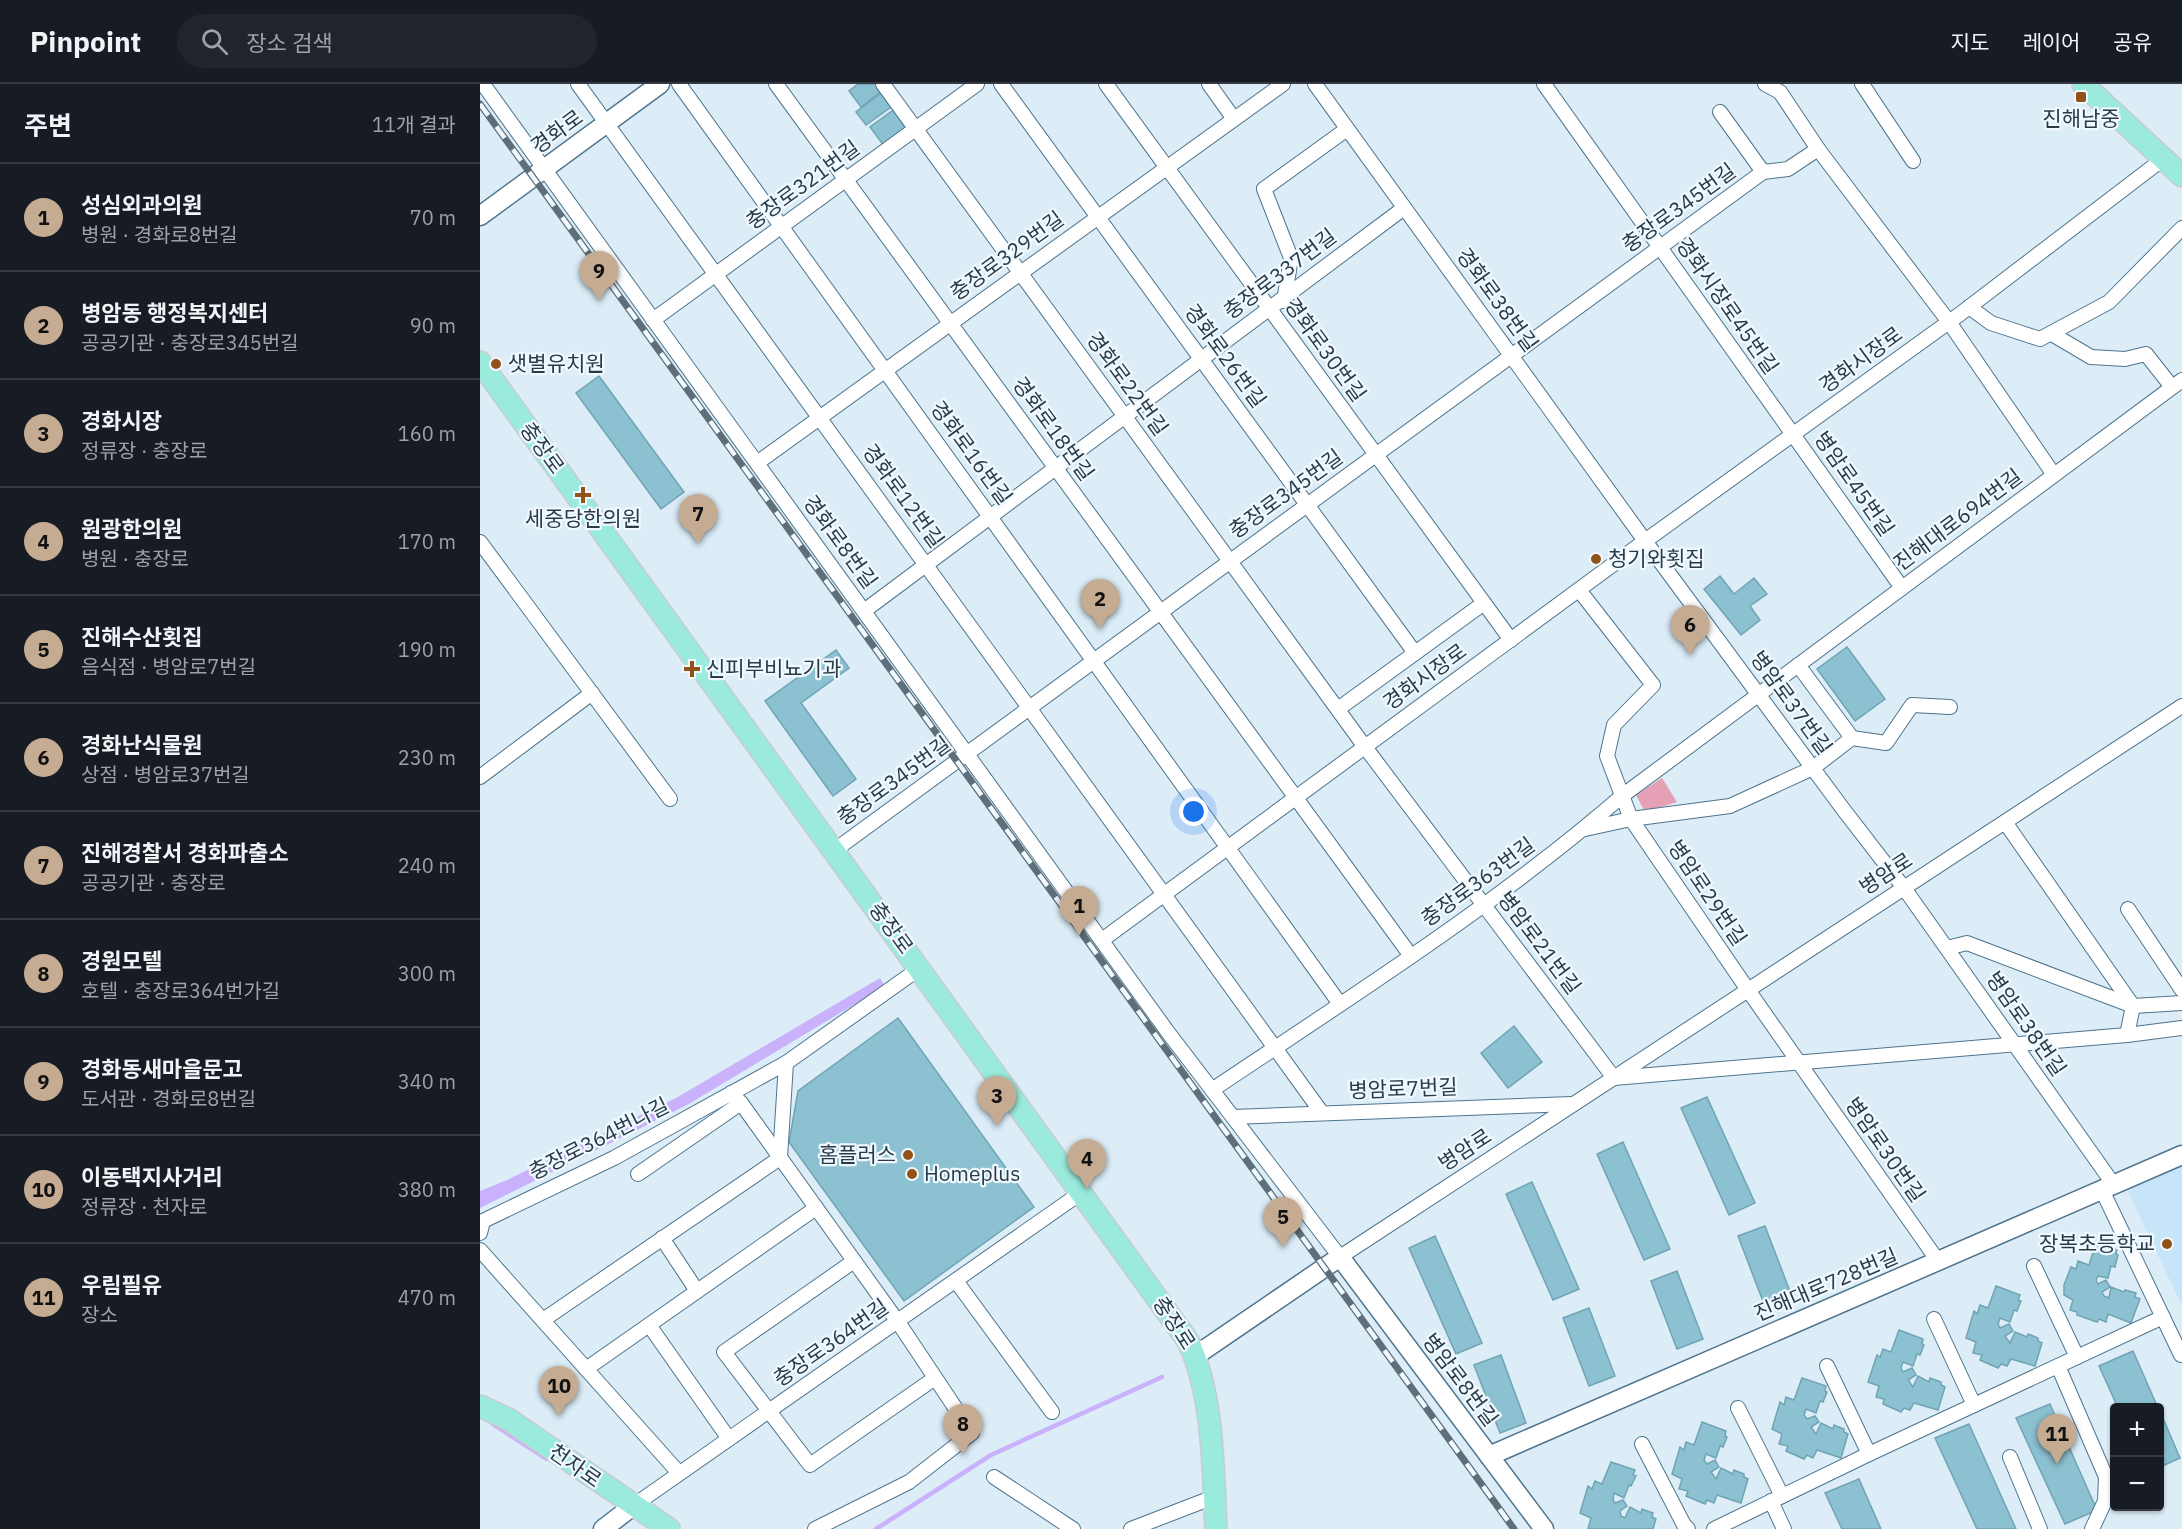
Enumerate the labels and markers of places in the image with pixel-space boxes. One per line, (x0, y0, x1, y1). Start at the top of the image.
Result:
marker: 진해남중 (2074, 90, 2088, 104)
place label: 진해남중 (2042, 104, 2120, 132)
pin: 9 (580, 252, 618, 301)
place label: 샛별유치원 (508, 349, 605, 377)
marker: 샛별유치원 (489, 357, 503, 371)
marker: 세중당한의원 (574, 486, 592, 504)
pin: 7 (678, 494, 718, 544)
place label: 세중당한의원 (525, 504, 641, 532)
place label: 청기와횟집 (1608, 544, 1705, 572)
marker: 청기와횟집 (1589, 552, 1603, 566)
pin: 2 (1080, 580, 1120, 629)
pin: 6 (1670, 606, 1710, 655)
place label: 신피부비뇨기과 (706, 654, 841, 682)
marker: 신피부비뇨기과 (683, 660, 701, 678)
pin: 1 (1060, 886, 1098, 936)
pin: 3 (978, 1076, 1016, 1126)
place label: 홈플러스 (819, 1140, 896, 1168)
pin: 4 (1068, 1140, 1106, 1189)
marker: 홈플러스 (901, 1148, 915, 1162)
place label: Homeplus (924, 1159, 1021, 1187)
marker: Homeplus (905, 1167, 919, 1181)
pin: 5 (1264, 1198, 1302, 1247)
place label: 장복초등학교 (2039, 1229, 2155, 1257)
marker: 장복초등학교 (2160, 1237, 2174, 1251)
pin: 10 (540, 1366, 578, 1416)
pin: 8 (944, 1404, 982, 1454)
pin: 11 (2038, 1414, 2076, 1464)

